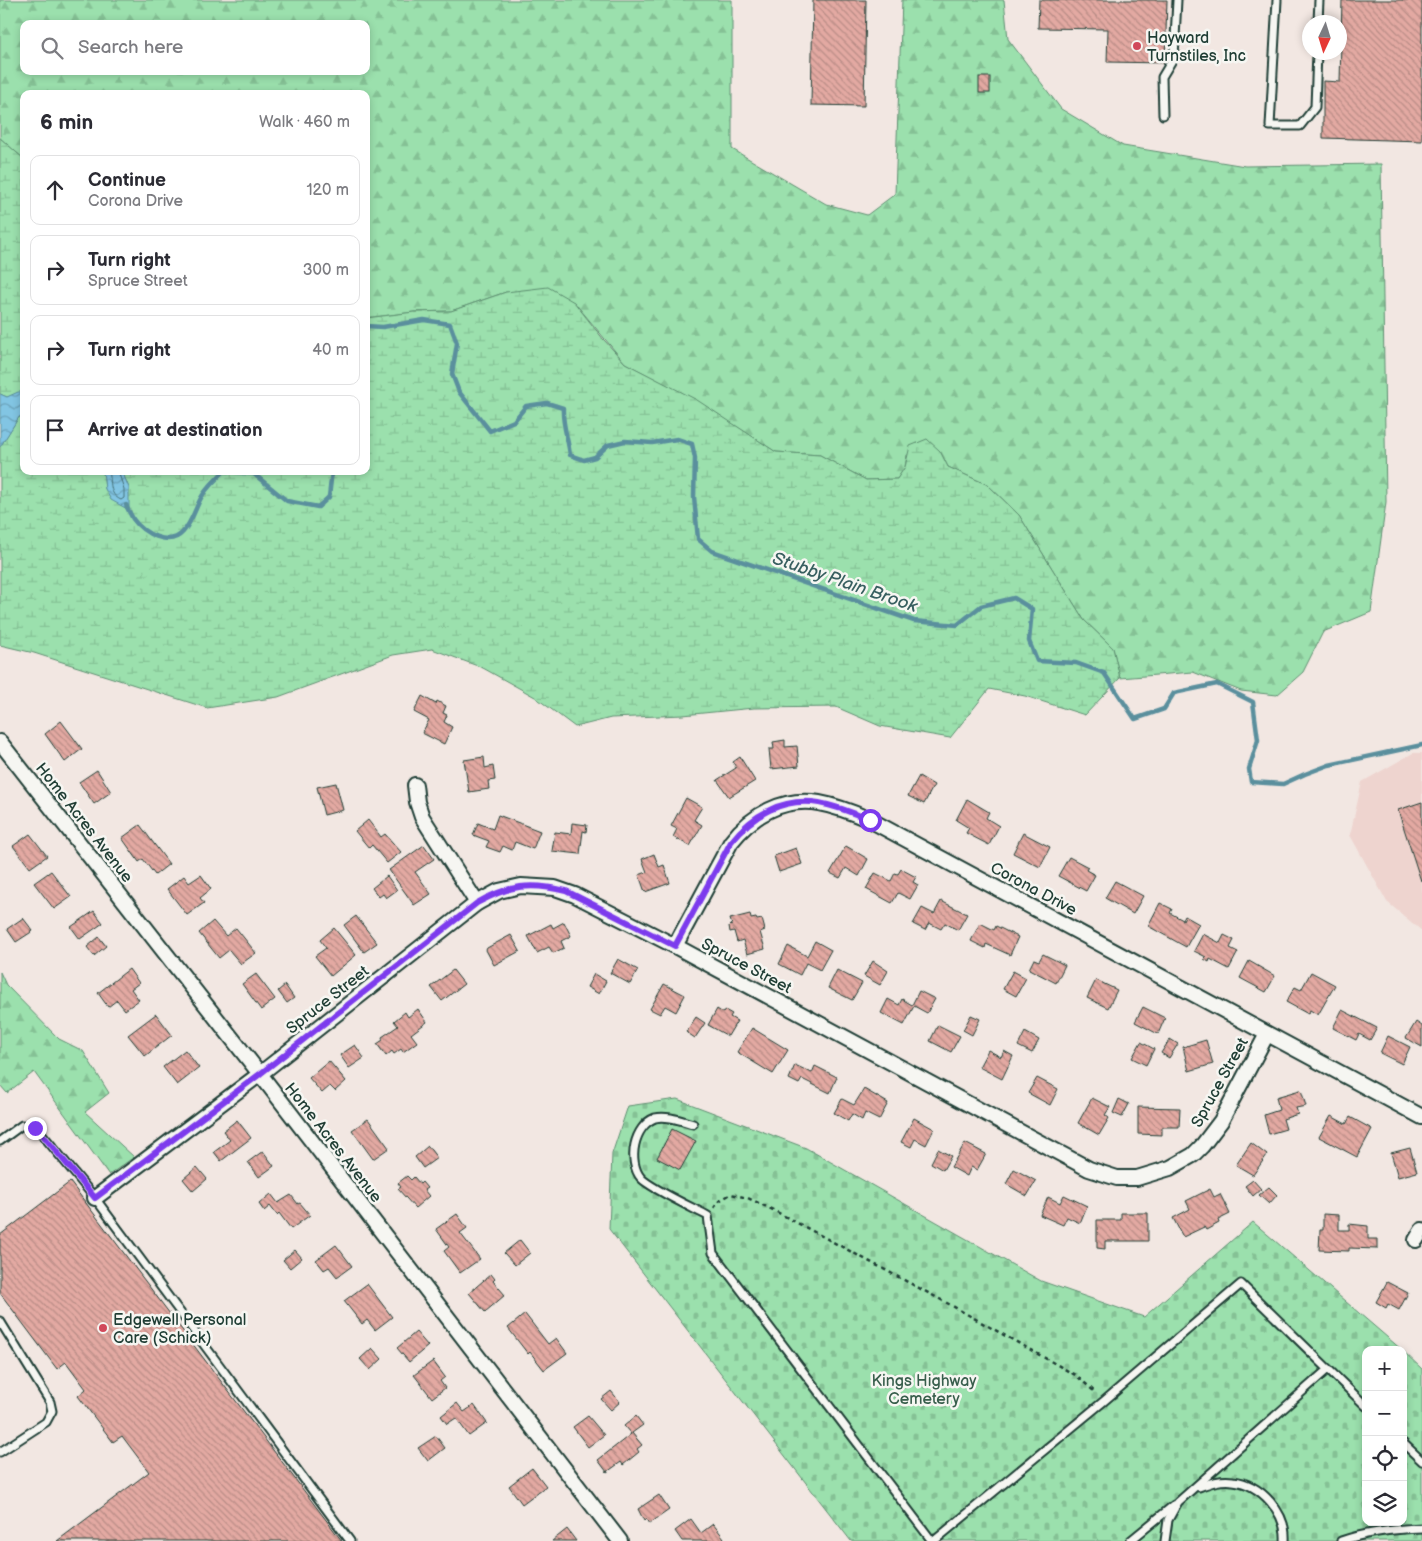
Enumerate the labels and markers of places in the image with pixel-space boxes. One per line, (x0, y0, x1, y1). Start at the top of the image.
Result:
place label: Hayward Turnstiles, Inc (1147, 29, 1246, 66)
marker: Hayward Turnstiles, Inc (1131, 40, 1143, 52)
place label: Edgewell Personal Care (Schick) (113, 1311, 246, 1348)
marker: Edgewell Personal Care (Schick) (97, 1322, 109, 1334)

